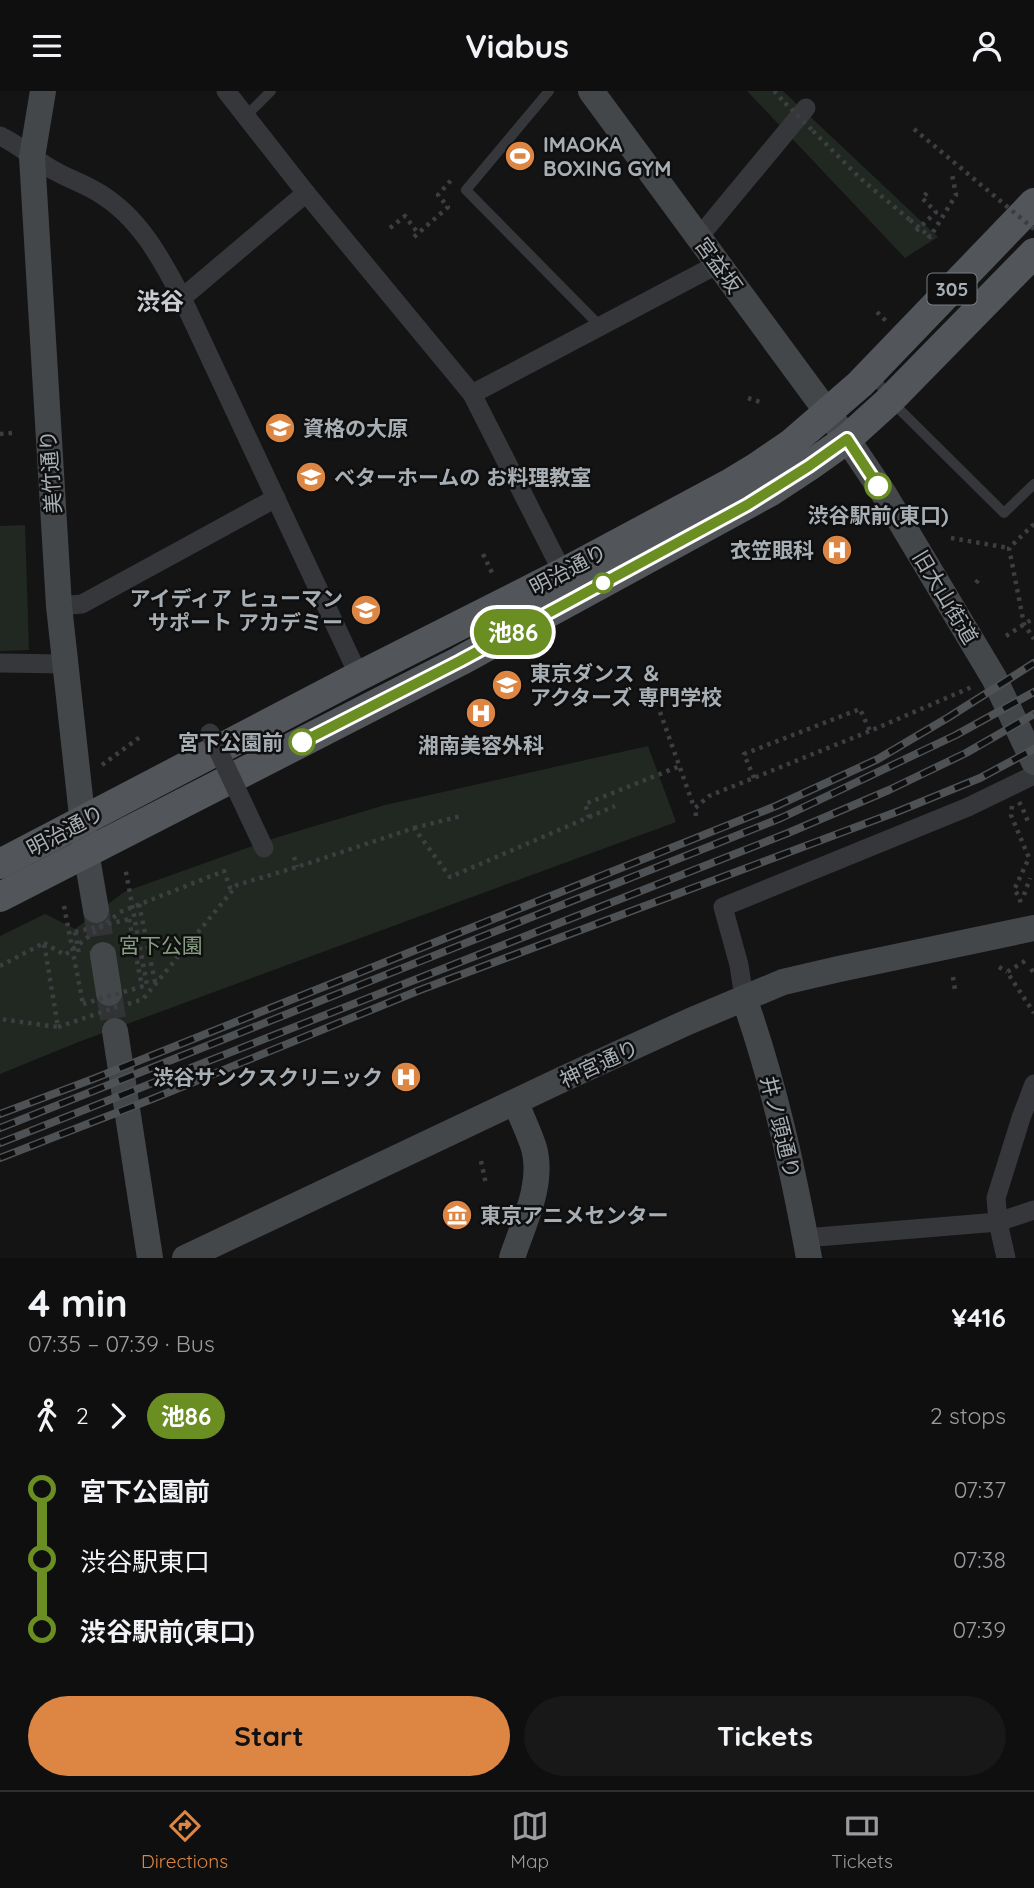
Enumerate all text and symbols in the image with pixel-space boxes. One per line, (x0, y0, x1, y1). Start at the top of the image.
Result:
text: Viabus (465, 26, 569, 66)
icon: menu (28, 27, 66, 65)
icon: person (968, 27, 1006, 65)
place label: IMAOKA BOXING GYM (543, 131, 671, 181)
sports icon: IMAOKA BOXING GYM (503, 139, 537, 173)
street label: 宮益坂 (690, 232, 748, 298)
road number: 305 (928, 273, 976, 305)
district label: 渋谷 (136, 286, 184, 316)
school or university icon: 資格の大原 (263, 411, 297, 445)
place label: 資格の大原 (303, 415, 408, 441)
street label: 美竹通り (34, 429, 66, 515)
school or university icon: ベターホームの お料理教室 (294, 460, 328, 494)
place label: ベターホームの お料理教室 (334, 464, 591, 490)
marker: 渋谷駅前(東口) (865, 473, 891, 499)
place label: 渋谷駅前(東口) (808, 502, 949, 528)
hospital icon: 衣笠眼科 (820, 533, 854, 567)
place label: 衣笠眼科 (730, 537, 814, 563)
street label: 明治通り (525, 538, 611, 600)
street label: 旧大山街道 (908, 545, 984, 649)
unlabelled marker (593, 573, 613, 593)
place label: アイディア ヒューマン サポート アカデミー (130, 585, 343, 635)
school or university icon: アイディア ヒューマン サポート アカデミー (349, 593, 383, 627)
line badge: 池86 (473, 609, 553, 655)
text: 池86 (488, 617, 538, 647)
place label: 東京ダンス ＆ アクターズ 専門学校 (530, 660, 722, 710)
school or university icon: 東京ダンス ＆ アクターズ 専門学校 (490, 668, 524, 702)
hospital icon: 湘南美容外科 (464, 696, 498, 730)
place label: 宮下公園前 (178, 729, 283, 755)
marker: 宮下公園前 (289, 729, 315, 755)
place label: 湘南美容外科 (418, 732, 544, 758)
street label: 明治通り (22, 799, 108, 861)
park label: 宮下公園 (119, 932, 203, 958)
street label: 神宮通り (555, 1033, 643, 1093)
hospital icon: 渋谷サンクスクリニック (389, 1060, 423, 1094)
place label: 渋谷サンクスクリニック (153, 1064, 383, 1090)
street label: 井ノ頭通り (756, 1073, 806, 1181)
museum icon: 東京アニメセンター (440, 1198, 474, 1232)
place label: 東京アニメセンター (480, 1202, 669, 1228)
text: 4 min (28, 1279, 128, 1327)
text: ¥416 (952, 1301, 1006, 1334)
text: 07:35 – 07:39 · Bus (28, 1329, 215, 1358)
icon: walk (28, 1397, 66, 1435)
icon: forward (99, 1397, 137, 1435)
text: 2 (76, 1401, 89, 1430)
text: 池86 (161, 1401, 211, 1431)
text: 2 stops (930, 1401, 1006, 1430)
text: 宮下公園前 (80, 1475, 210, 1508)
text: 07:37 (954, 1475, 1006, 1504)
text: 渋谷駅東口 (80, 1545, 210, 1578)
text: 07:38 (953, 1545, 1006, 1574)
text: 渋谷駅前(東口) (80, 1615, 255, 1648)
text: 07:39 (953, 1615, 1006, 1644)
button: Start (28, 1696, 510, 1776)
button: Tickets (524, 1696, 1006, 1776)
tab: Directions (141, 1807, 228, 1873)
tab: Map (510, 1807, 549, 1873)
tab: Tickets (831, 1807, 893, 1873)

